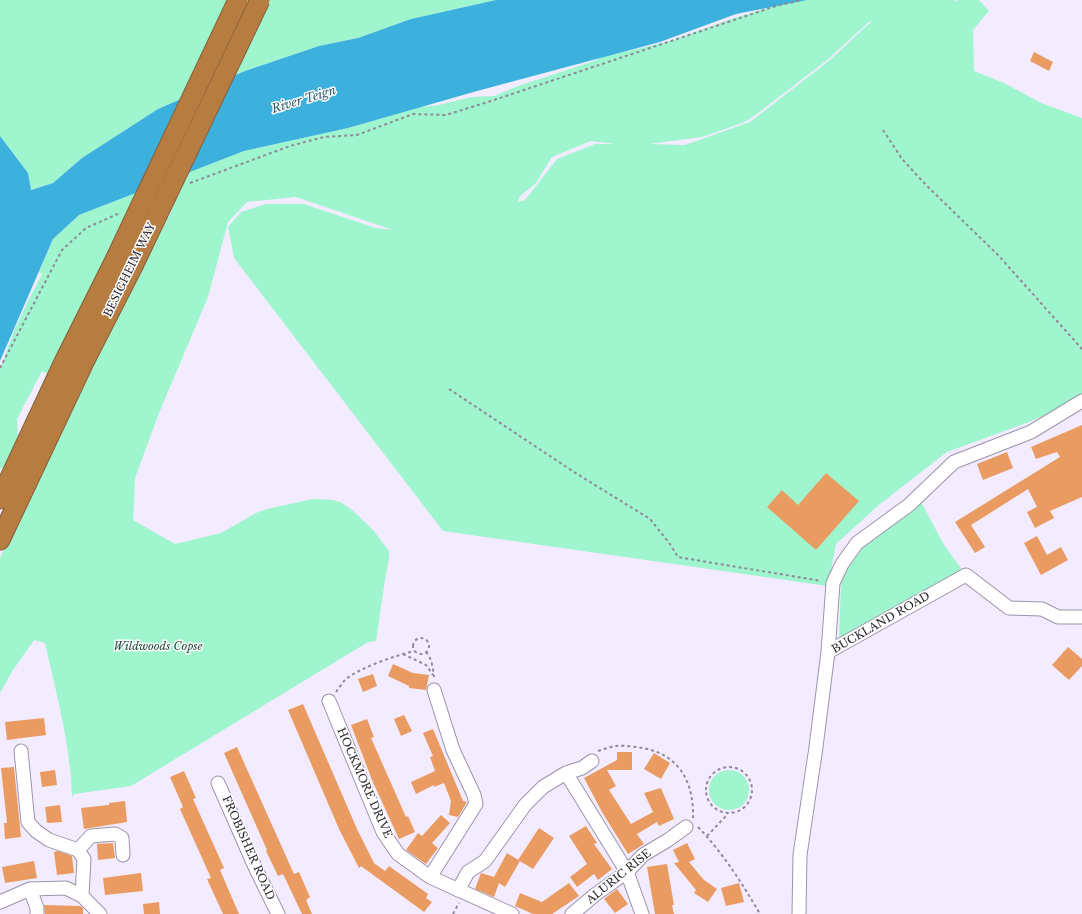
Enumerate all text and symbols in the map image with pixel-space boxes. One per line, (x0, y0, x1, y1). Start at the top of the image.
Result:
water label: River Teign (270, 83, 338, 117)
street label: BESIGHEIM WAY (101, 221, 159, 319)
street label: BUCKLAND ROAD (830, 590, 932, 656)
park label: Wildwoods Copse (113, 640, 203, 654)
street label: HOCKMORE DRIVE (334, 726, 394, 840)
street label: FROBISHER ROAD (219, 794, 277, 902)
street label: ALURIC RISE (584, 847, 654, 907)

